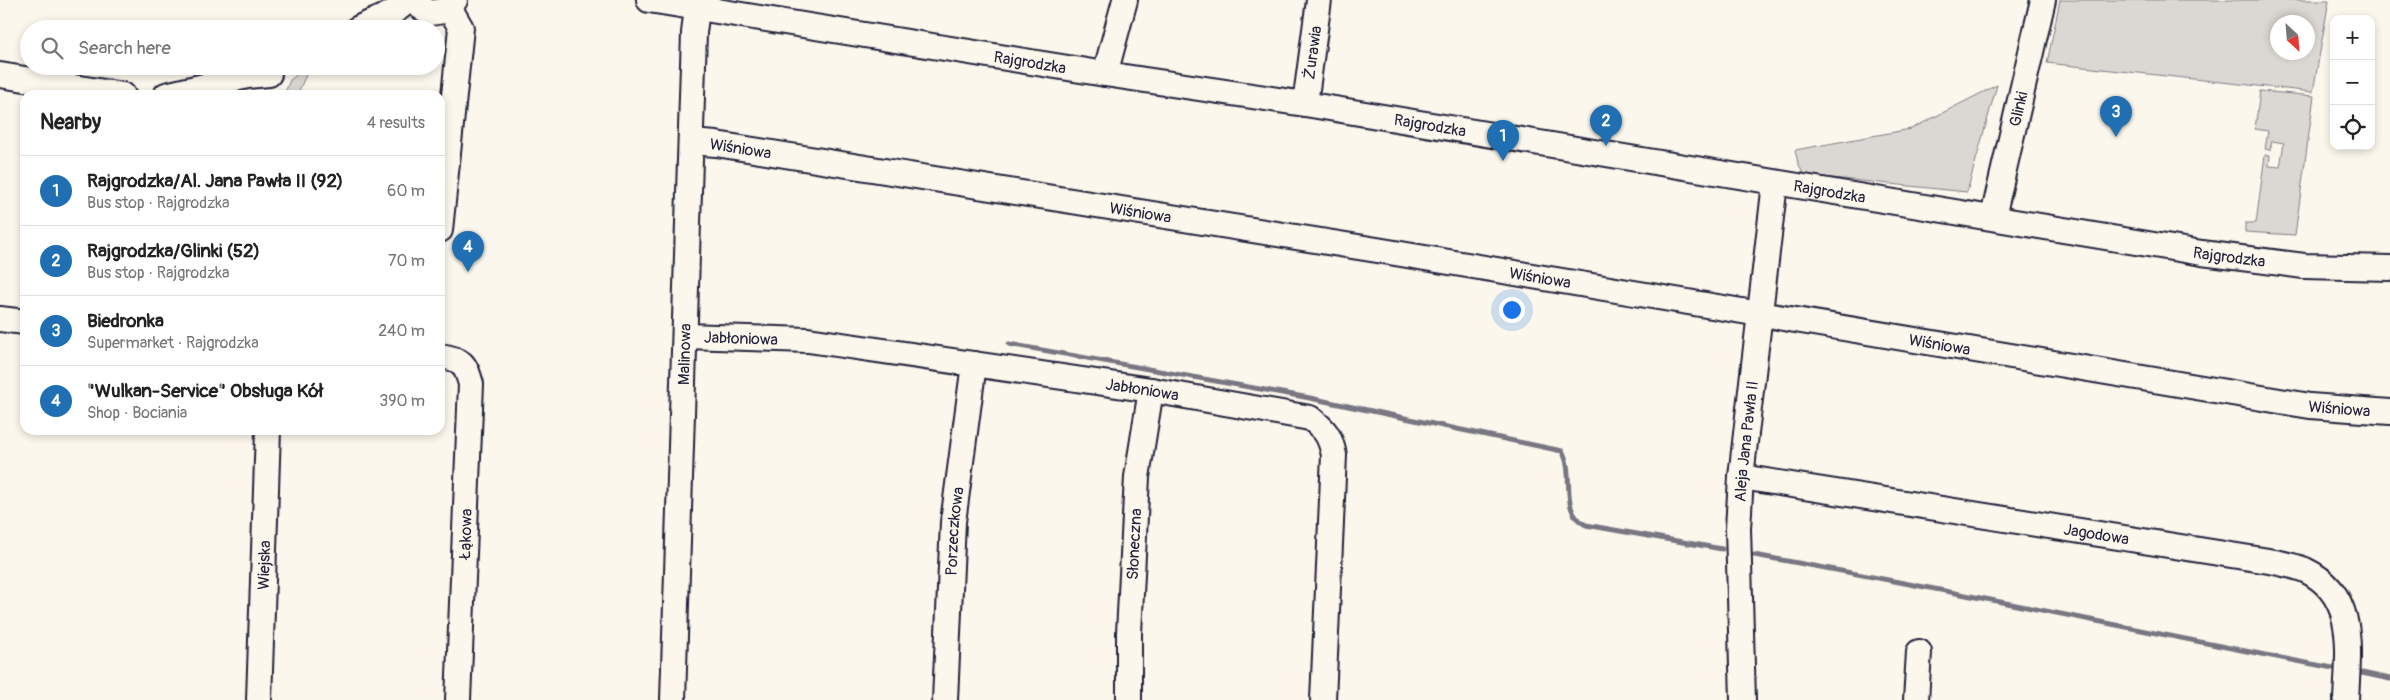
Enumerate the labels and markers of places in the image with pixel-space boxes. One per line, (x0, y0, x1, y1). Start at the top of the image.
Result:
pin: 3 (2100, 96, 2132, 137)
pin: 2 (1590, 105, 1622, 146)
pin: 1 (1487, 120, 1519, 161)
pin: 4 (452, 231, 484, 272)

